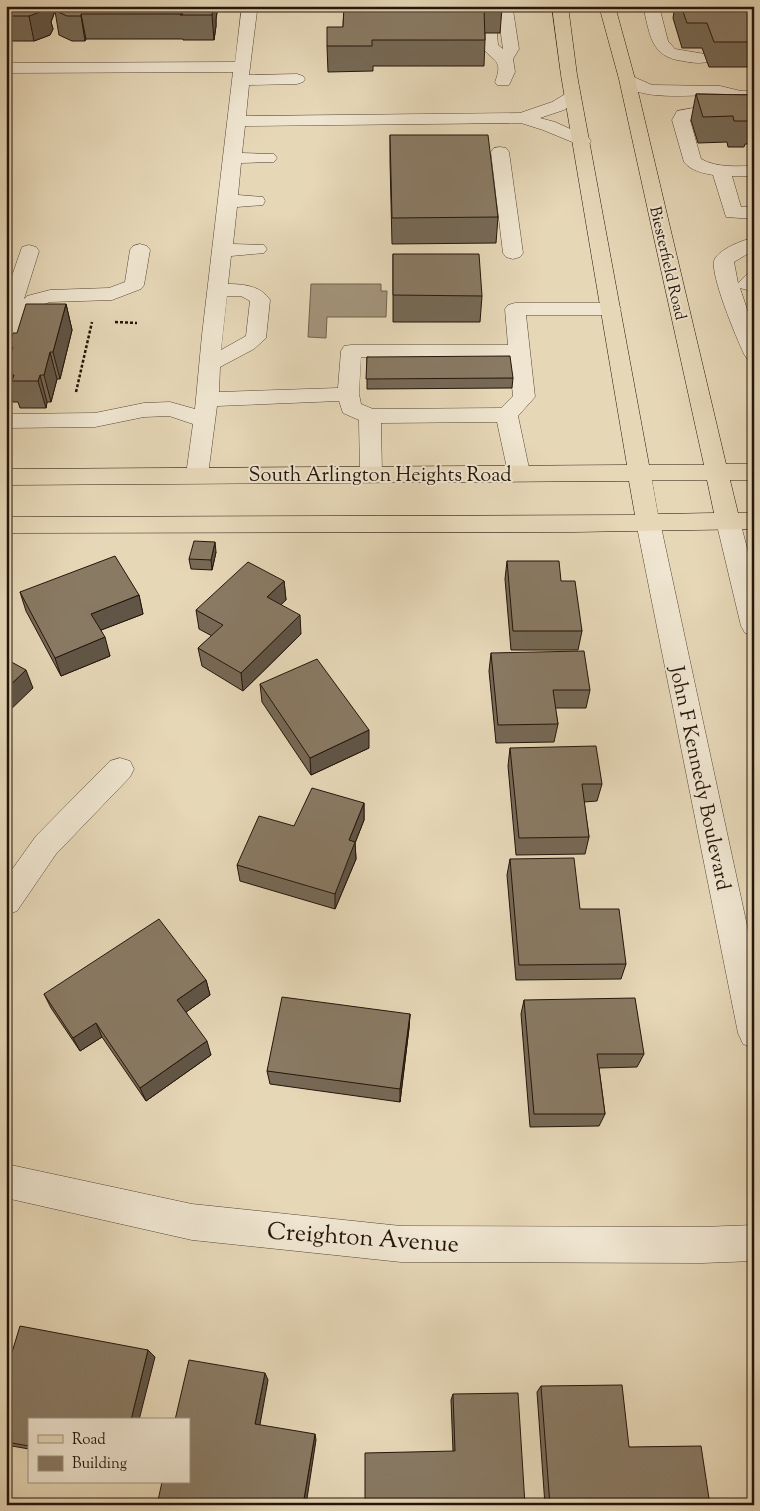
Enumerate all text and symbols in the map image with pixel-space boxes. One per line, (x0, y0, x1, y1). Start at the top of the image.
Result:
street label: Biesterfield Road (642, 204, 691, 323)
street label: South Arlington Heights Road (249, 462, 511, 491)
street label: John F Kennedy Boulevard (660, 663, 736, 893)
street label: Creighton Avenue (266, 1215, 460, 1263)
legend (28, 1418, 190, 1484)
text: Road (72, 1430, 106, 1451)
text: Building (72, 1454, 127, 1475)

